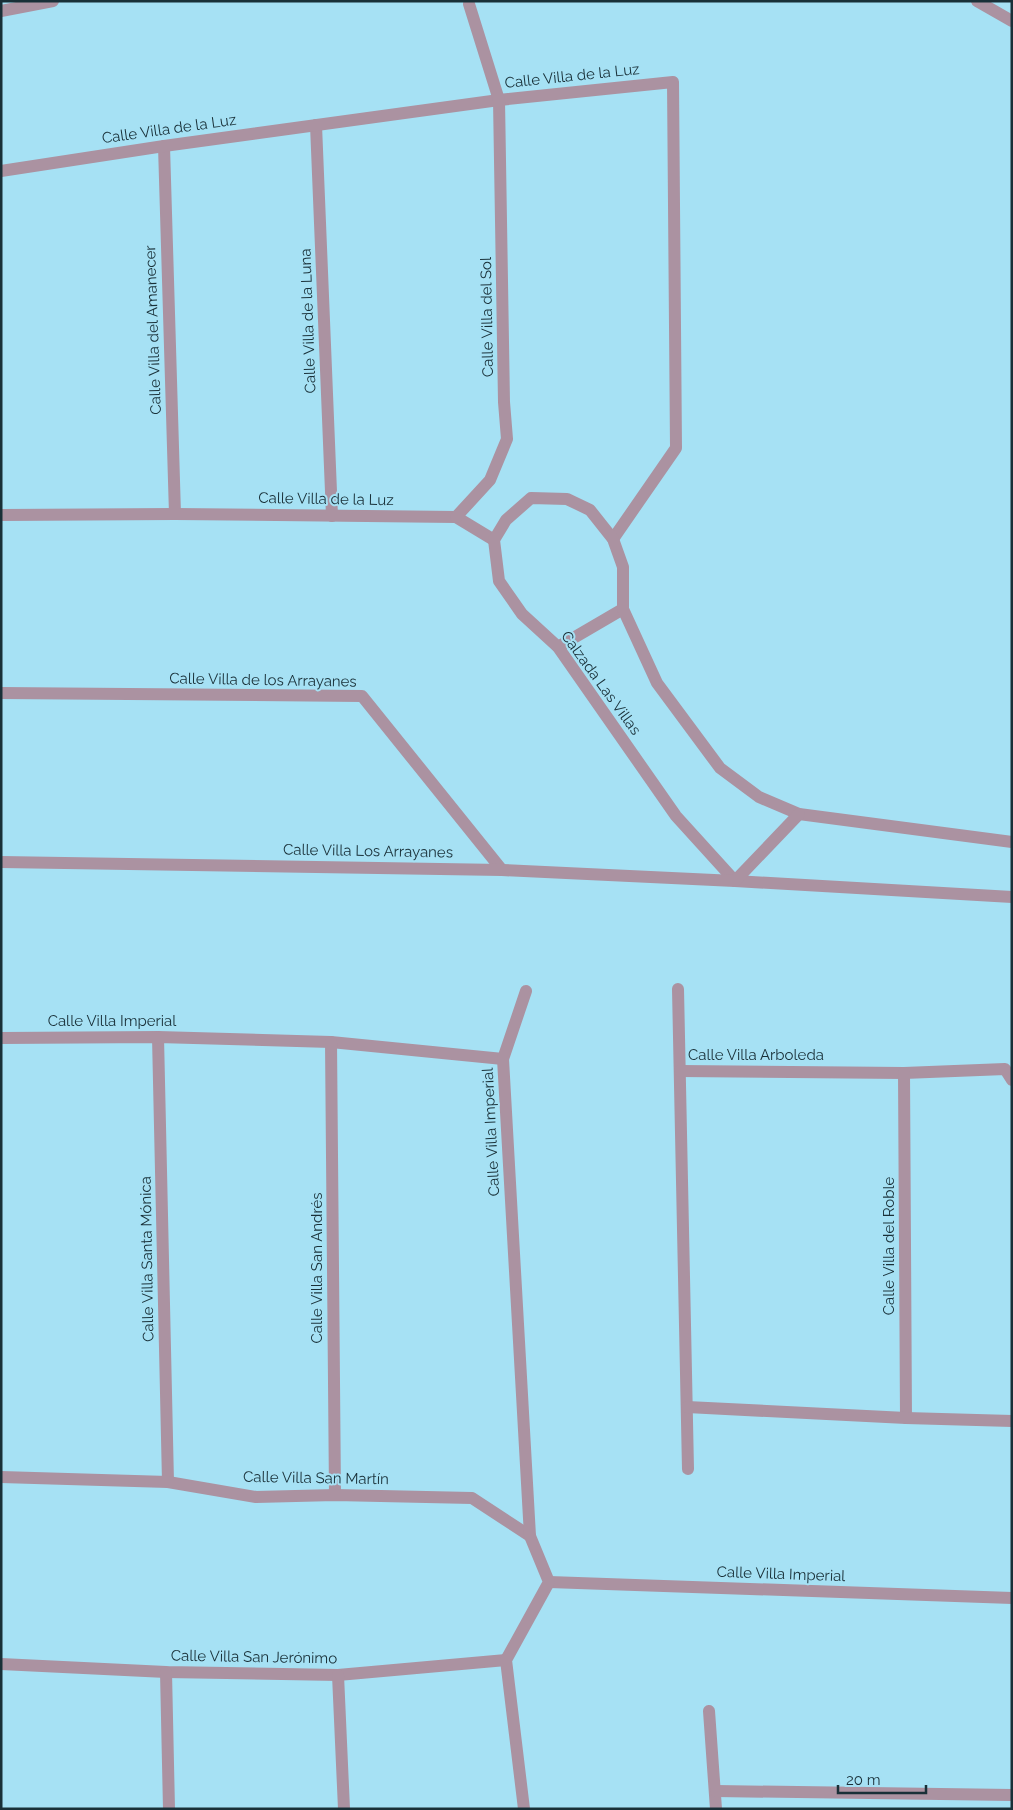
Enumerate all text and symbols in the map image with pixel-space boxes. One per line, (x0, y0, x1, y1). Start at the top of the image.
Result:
street label: Calle Villa de la Luz (504, 60, 640, 92)
street label: Calle Villa de la Luz (101, 111, 237, 147)
street label: Calle Villa del Amanecer (141, 244, 165, 415)
street label: Calle Villa de la Luna (296, 248, 320, 394)
street label: Calle Villa del Sol (477, 256, 497, 377)
street label: Calle Villa de la Luz (258, 489, 394, 509)
street label: Calzada Las Villas (557, 628, 645, 738)
street label: Calle Villa de los Arrayanes (169, 669, 357, 691)
street label: Calle Villa Los Arrayanes (283, 841, 453, 861)
street label: Calle Villa Imperial (48, 1012, 177, 1030)
street label: Calle Villa Arboleda (688, 1046, 824, 1064)
street label: Calle Villa Imperial (479, 1066, 503, 1197)
street label: Calle Villa Santa Mónica (137, 1176, 157, 1342)
street label: Calle Villa del Roble (880, 1177, 898, 1315)
street label: Calle Villa San Andrés (308, 1192, 326, 1344)
street label: Calle Villa San Martín (243, 1468, 389, 1488)
street label: Calle Villa Imperial (716, 1563, 847, 1585)
street label: Calle Villa San Jerónimo (171, 1647, 337, 1667)
scale bar (838, 1762, 926, 1794)
text: 20 m (846, 1771, 881, 1789)

